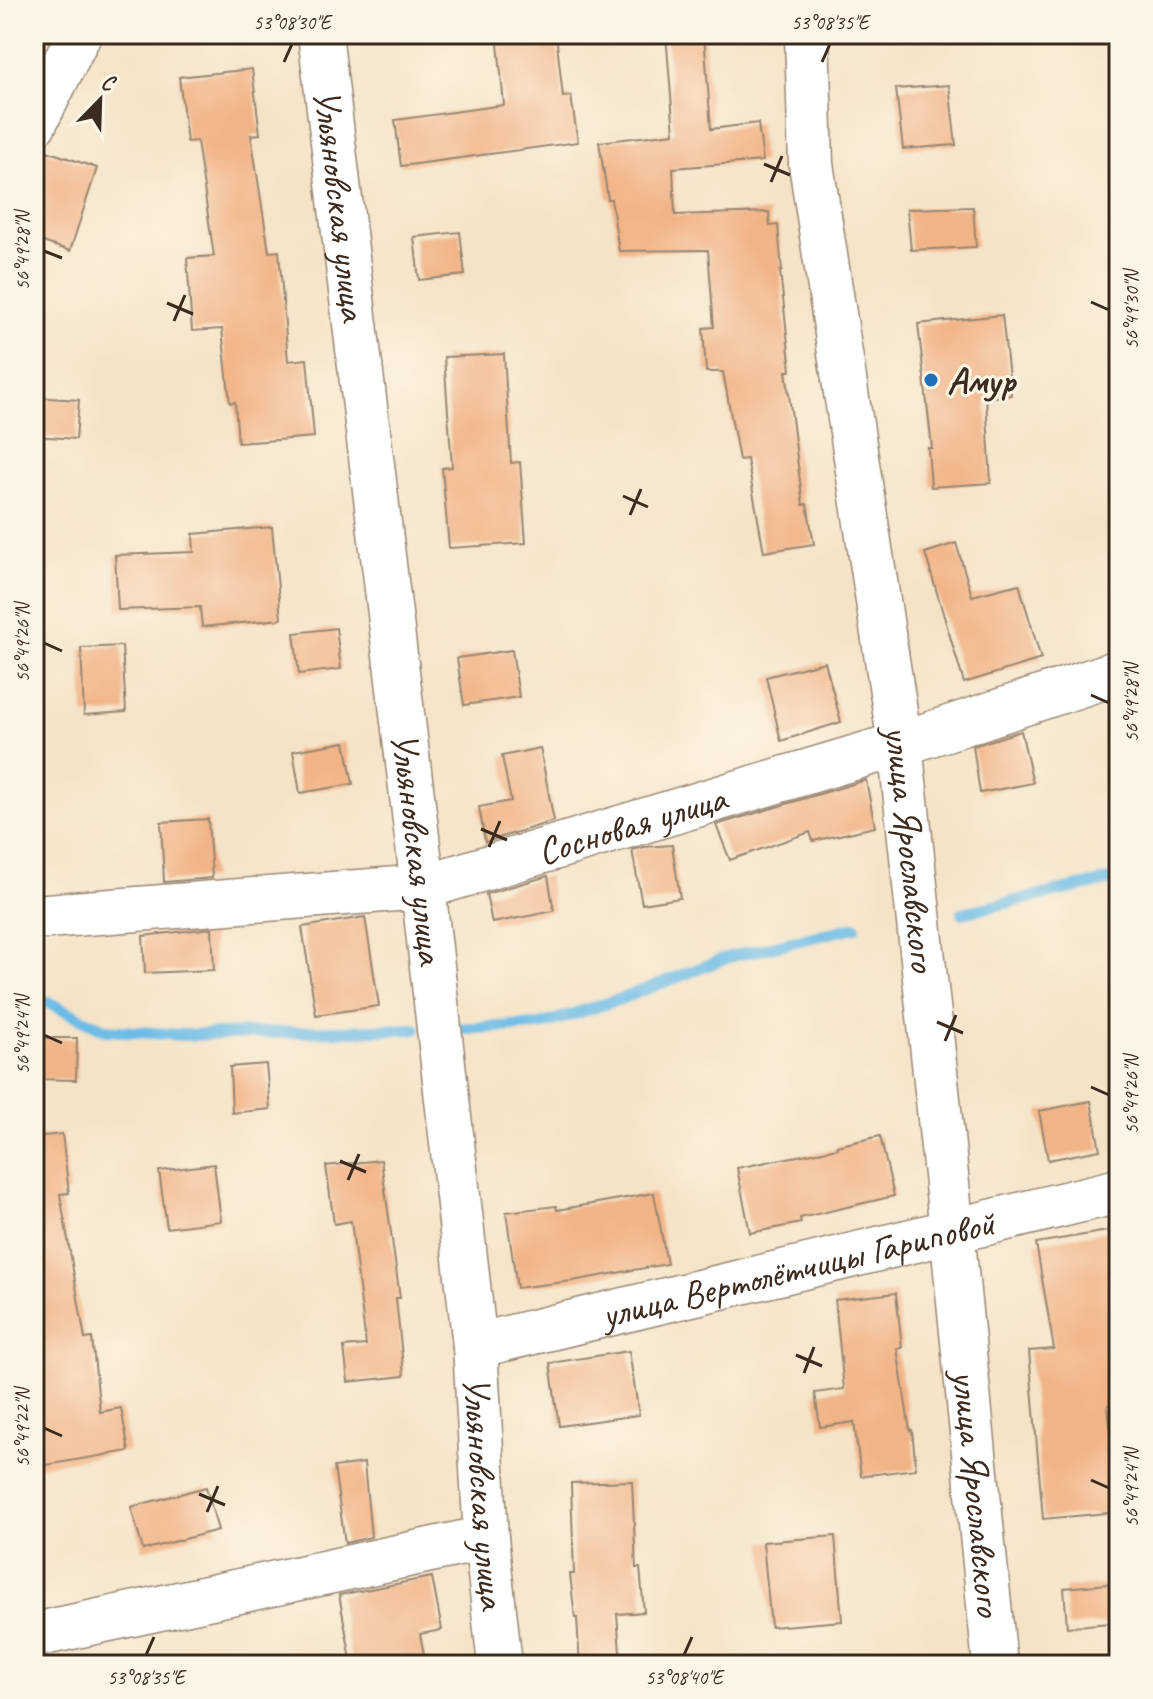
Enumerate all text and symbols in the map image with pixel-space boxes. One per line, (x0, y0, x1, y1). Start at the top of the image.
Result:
text: 53°08'30"E (253, 10, 333, 35)
text: 53°08'35"E (791, 10, 871, 35)
north arrow (60, 60, 140, 140)
text: С (97, 68, 121, 99)
street label: Ульяновская улица (303, 86, 378, 326)
text: 56°49'28"N (10, 209, 35, 290)
text: 56°49'30"N (1119, 268, 1144, 349)
place label: Амур (947, 357, 1017, 404)
marker: Амур (922, 371, 940, 389)
text: 56°49'26"N (10, 601, 35, 682)
text: 56°49'28"N (1119, 661, 1144, 742)
street label: улица Ярославского (874, 720, 948, 976)
street label: Ульяновская улица (381, 730, 455, 969)
street label: Сосновая улица (532, 773, 734, 875)
text: 56°49'24"N (10, 993, 35, 1074)
text: 56°49'26"N (1119, 1053, 1144, 1134)
street label: улица Вертолётчицы Гариповой (595, 1198, 1001, 1339)
street label: улица Ярославского (942, 1366, 1014, 1621)
street label: Ульяновская улица (453, 1375, 517, 1614)
text: 56°49'22"N (10, 1386, 35, 1467)
text: 56°49'24"N (1119, 1446, 1144, 1527)
text: 53°08'35"E (107, 1665, 187, 1690)
text: 53°08'40"E (645, 1665, 725, 1690)

